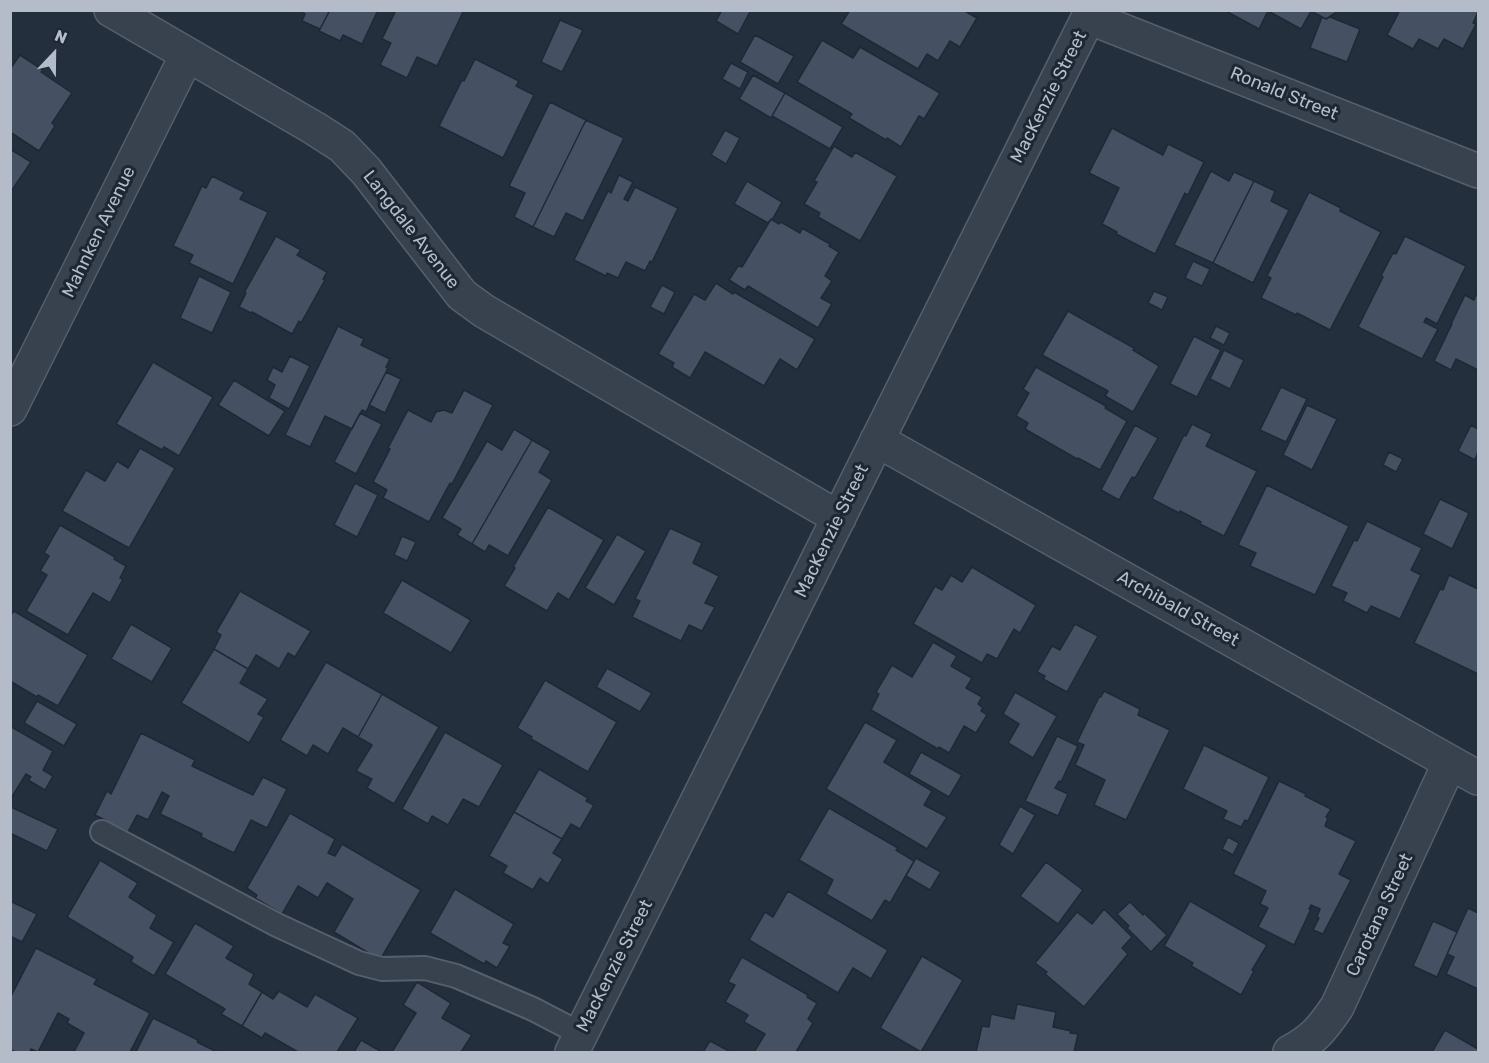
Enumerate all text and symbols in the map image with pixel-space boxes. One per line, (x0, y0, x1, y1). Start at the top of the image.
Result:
north arrow (24, 24, 84, 84)
text: N (52, 26, 70, 48)
street label: MacKenzie Street (1006, 27, 1092, 167)
street label: Ronald Street (1227, 63, 1341, 125)
street label: Mahnken Avenue (58, 163, 140, 301)
street label: Langdale Avenue (358, 167, 464, 293)
street label: MacKenzie Street (790, 461, 874, 601)
street label: Archibald Street (1113, 567, 1243, 651)
street label: Carotana Street (1342, 850, 1418, 980)
street label: MacKenzie Street (572, 896, 658, 1036)

